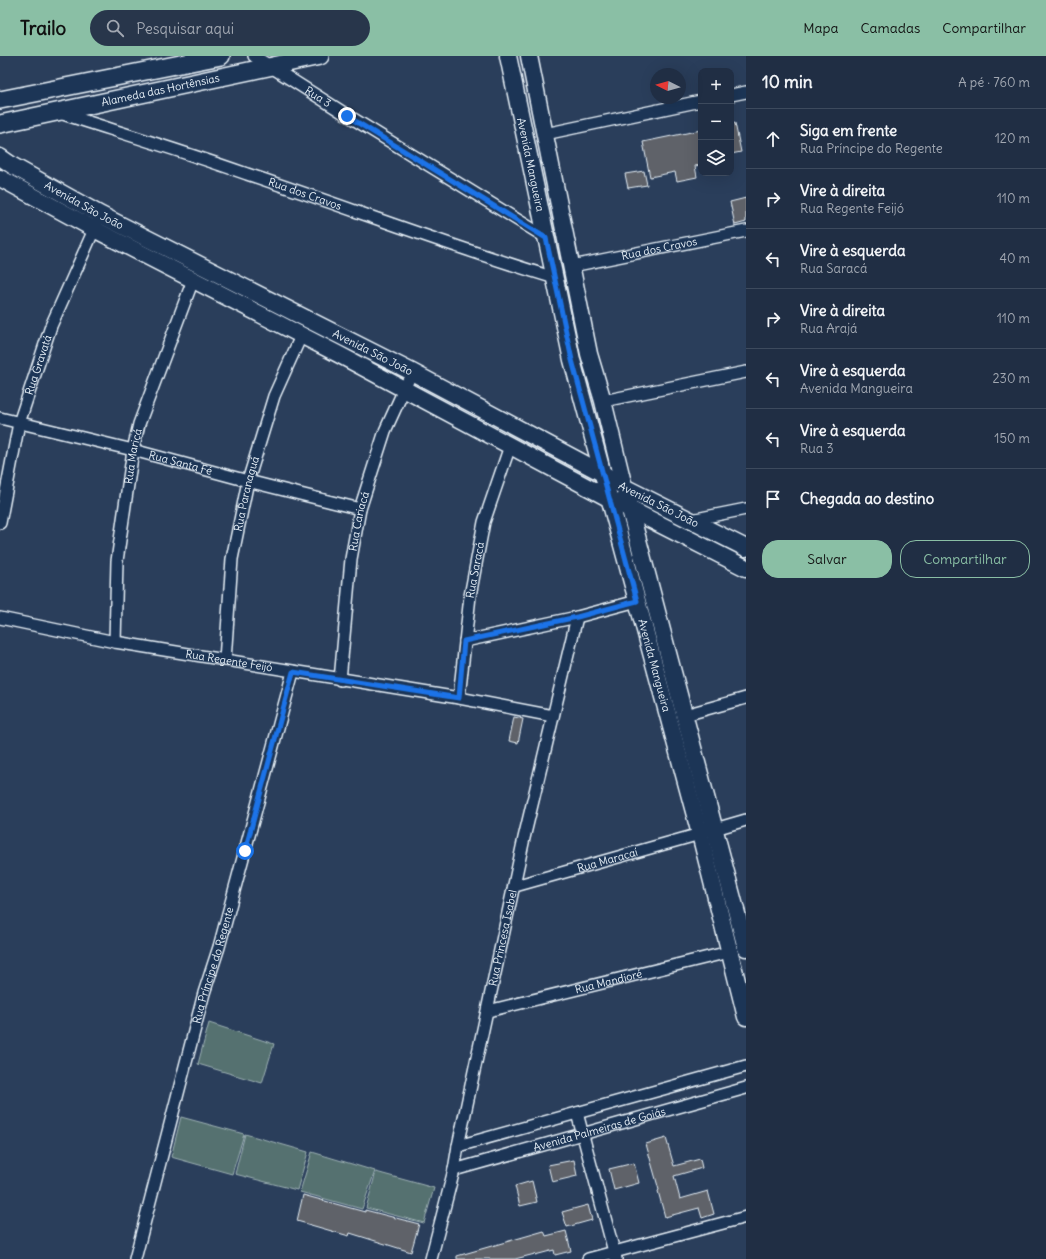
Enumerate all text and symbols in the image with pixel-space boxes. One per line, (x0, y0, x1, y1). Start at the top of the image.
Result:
search box (90, 10, 370, 46)
text: Trailo (20, 16, 66, 40)
icon: search (104, 17, 126, 39)
text: Pesquisar aqui (136, 19, 234, 38)
text: Mapa (803, 19, 838, 37)
text: Camadas (860, 19, 920, 37)
text: Compartilhar (942, 19, 1026, 37)
north arrow (650, 68, 686, 104)
map controls (698, 68, 734, 176)
button: + (698, 68, 734, 104)
street label: Alameda das Hortênsias (100, 71, 221, 109)
text: 10 min (762, 71, 813, 93)
text: A pé · 760 m (958, 74, 1030, 91)
street label: Rua 3 (302, 83, 334, 110)
button: − (698, 104, 734, 140)
route end (338, 107, 356, 125)
street label: Avenida Mangueira (514, 116, 548, 213)
text: Siga em frente (800, 121, 897, 140)
icon: ahead (762, 128, 784, 150)
text: 120 m (995, 130, 1030, 147)
button: layers (698, 140, 734, 176)
text: Rua Príncipe do Regente (800, 140, 943, 157)
street label: Rua dos Cravos (266, 175, 344, 213)
street label: Avenida São João (42, 178, 126, 232)
text: Vire à direita (800, 181, 885, 200)
icon: right (762, 188, 784, 210)
text: 110 m (997, 190, 1030, 207)
text: Rua Regente Feijó (800, 200, 904, 217)
street label: Rua dos Cravos (620, 234, 698, 263)
text: Vire à esquerda (800, 241, 906, 260)
icon: left (762, 248, 784, 270)
text: 40 m (999, 250, 1030, 267)
text: Rua Saracá (800, 260, 867, 277)
text: Vire à direita (800, 301, 885, 320)
icon: right (762, 308, 784, 330)
text: 110 m (997, 310, 1030, 327)
text: Rua Arajá (800, 320, 858, 337)
street label: Avenida São João (330, 326, 415, 378)
street label: Rua Gravatá (22, 333, 55, 397)
text: Vire à esquerda (800, 361, 906, 380)
icon: left (762, 368, 784, 390)
text: 230 m (992, 370, 1030, 387)
text: Avenida Mangueira (800, 380, 913, 397)
text: Vire à esquerda (800, 421, 906, 440)
street label: Rua Maricá (121, 427, 145, 485)
icon: left (762, 428, 784, 450)
text: 150 m (994, 430, 1030, 447)
text: Rua 3 (800, 440, 834, 457)
street label: Rua Santa Fé (147, 448, 214, 478)
street label: Rua Paranaguá (231, 454, 262, 533)
street label: Avenida São João (616, 478, 701, 530)
icon: arrive (762, 488, 784, 510)
text: Chegada ao destino (800, 489, 934, 508)
street label: Rua Cariacá (346, 490, 372, 552)
button: Salvar (762, 540, 892, 578)
button: Compartilhar (900, 540, 1030, 578)
street label: Rua Saracá (463, 541, 487, 599)
street label: Avenida Mangueira (635, 617, 674, 713)
street label: Rua Regente Feijó (184, 647, 274, 675)
route start (236, 842, 254, 860)
street label: Rua Maracaí (576, 845, 640, 875)
street label: Rua Princesa Isabel (485, 889, 520, 987)
street label: Rua Príncipe do Regente (189, 905, 237, 1025)
street label: Rua Mandioré (573, 966, 644, 997)
street label: Avenida Palmeiras de Goiás (532, 1104, 667, 1154)

